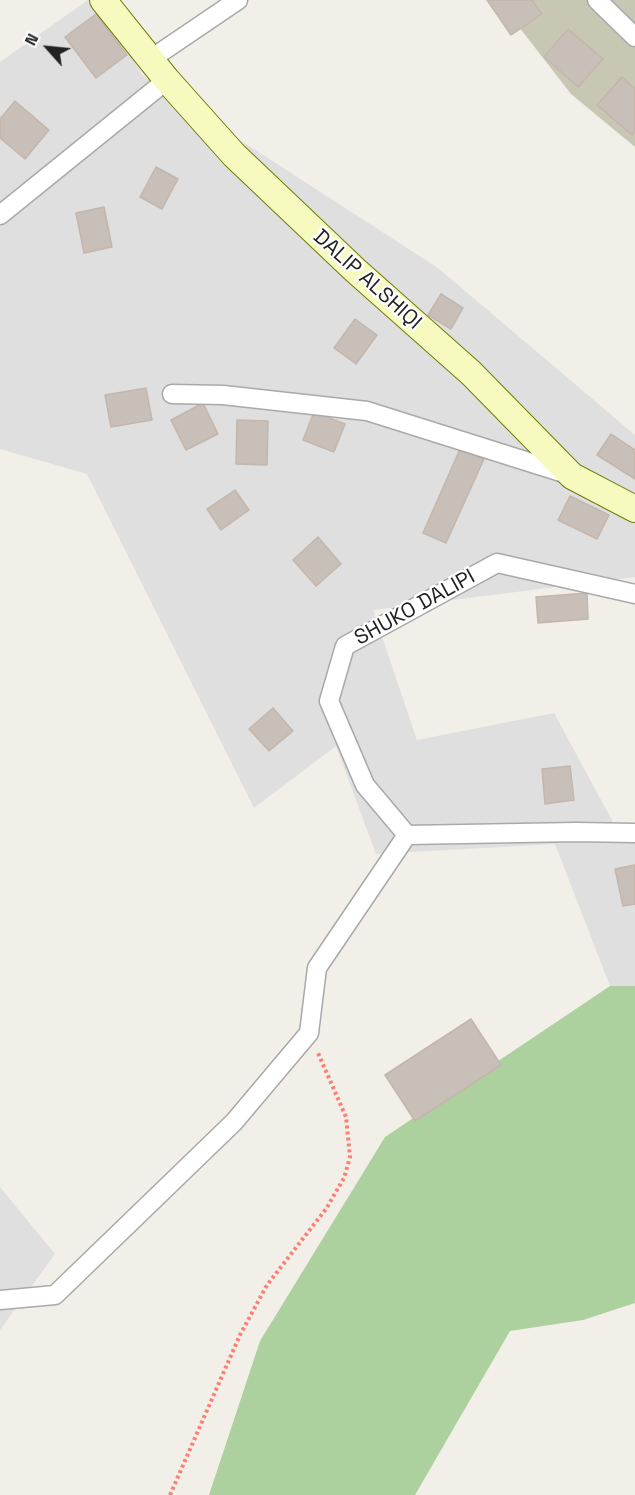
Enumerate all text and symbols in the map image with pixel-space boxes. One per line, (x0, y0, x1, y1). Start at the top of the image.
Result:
north arrow (18, 18, 78, 78)
text: N (20, 30, 43, 49)
street label: DALIP ALSHIQI (308, 225, 426, 335)
street label: SHUKO DALIPI (350, 565, 480, 651)

